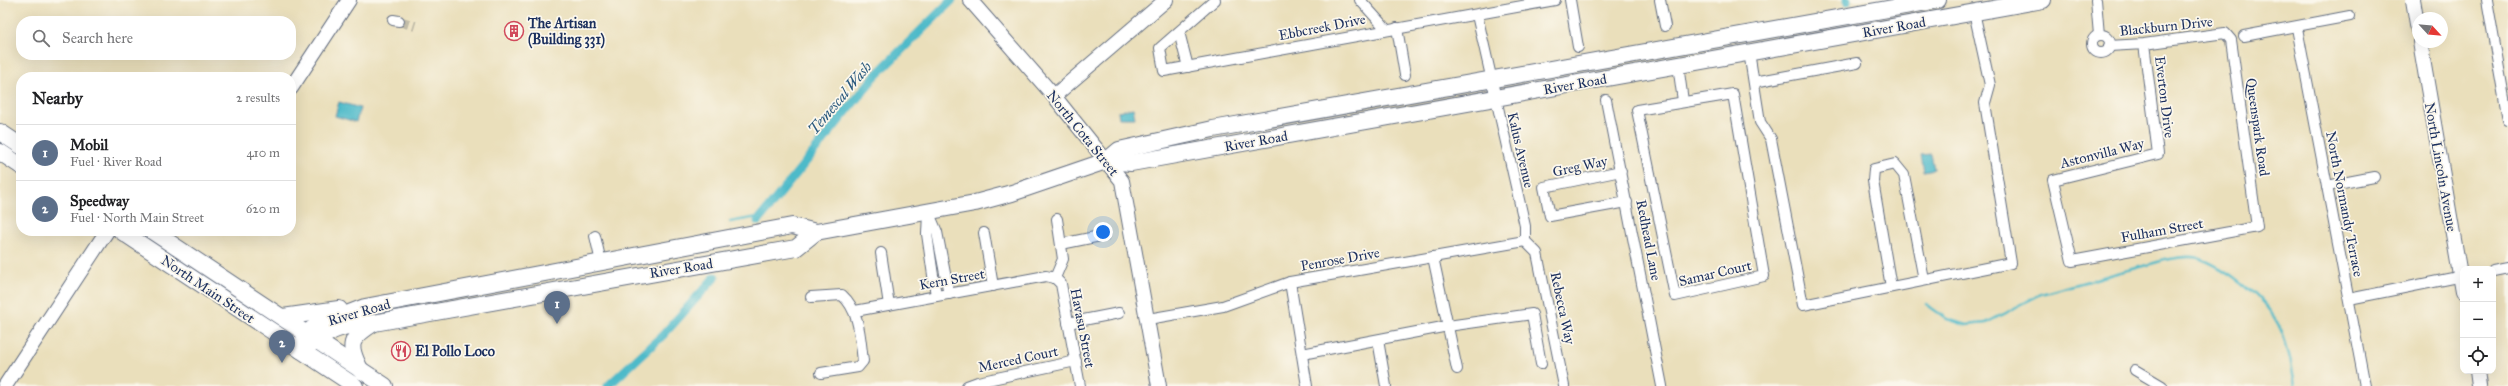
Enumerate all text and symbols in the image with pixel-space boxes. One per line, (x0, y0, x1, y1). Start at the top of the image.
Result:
street label: Ebbcreek Drive (1277, 11, 1367, 44)
north arrow (2412, 12, 2448, 48)
street label: Blackburn Drive (2119, 13, 2214, 40)
street label: River Road (1861, 14, 1927, 41)
place label: The Artisan (Building 331) (527, 15, 605, 49)
search box (16, 16, 296, 60)
building icon: The Artisan (Building 331) (503, 20, 525, 42)
icon: search (30, 27, 52, 49)
text: Search here (62, 29, 133, 47)
street label: Everton Drive (2151, 55, 2178, 139)
water label: Temescal Wash (804, 58, 876, 138)
street label: River Road (1542, 71, 1608, 98)
street label: Queenspark Road (2242, 77, 2273, 177)
street label: North Cota Street (1043, 87, 1122, 180)
text: Nearby (32, 88, 83, 109)
text: 2 results (236, 90, 280, 106)
street label: North Lincoln Avenue (2421, 101, 2460, 233)
street label: Kalus Avenue (1504, 111, 1538, 190)
street label: River Road (1223, 128, 1289, 155)
street label: North Normandy Terrace (2322, 130, 2367, 278)
street label: Astonvilla Way (2057, 135, 2146, 172)
text: Mobil (70, 136, 108, 154)
text: 1 (42, 145, 48, 161)
text: 410 m (246, 145, 280, 161)
street label: Greg Way (1551, 152, 1610, 181)
text: Fuel · River Road (70, 154, 162, 170)
text: Speedway (70, 192, 129, 210)
street label: Redhead Lane (1632, 198, 1665, 282)
text: 2 (42, 201, 48, 217)
text: 620 m (246, 201, 280, 217)
text: Fuel · North Main Street (70, 210, 204, 226)
street label: Fulham Street (2119, 215, 2205, 246)
your location (1093, 222, 1113, 242)
street label: Penrose Drive (1299, 244, 1381, 275)
street label: North Main Street (158, 252, 258, 327)
street label: River Road (648, 255, 714, 282)
street label: Samar Court (1677, 257, 1753, 290)
street label: Kern Street (918, 265, 986, 294)
map controls (2460, 266, 2496, 374)
button: + (2460, 266, 2496, 302)
street label: Rebecca Way (1547, 270, 1579, 346)
street label: Havasu Street (1066, 287, 1099, 369)
pin: 1 (544, 291, 570, 324)
street label: River Road (326, 295, 392, 329)
button: − (2460, 302, 2496, 338)
pin: 2 (269, 330, 295, 363)
button: locate (2460, 338, 2496, 374)
restaurant icon: El Pollo Loco (390, 340, 412, 362)
place label: El Pollo Loco (415, 343, 495, 360)
street label: Merced Court (976, 343, 1060, 376)

